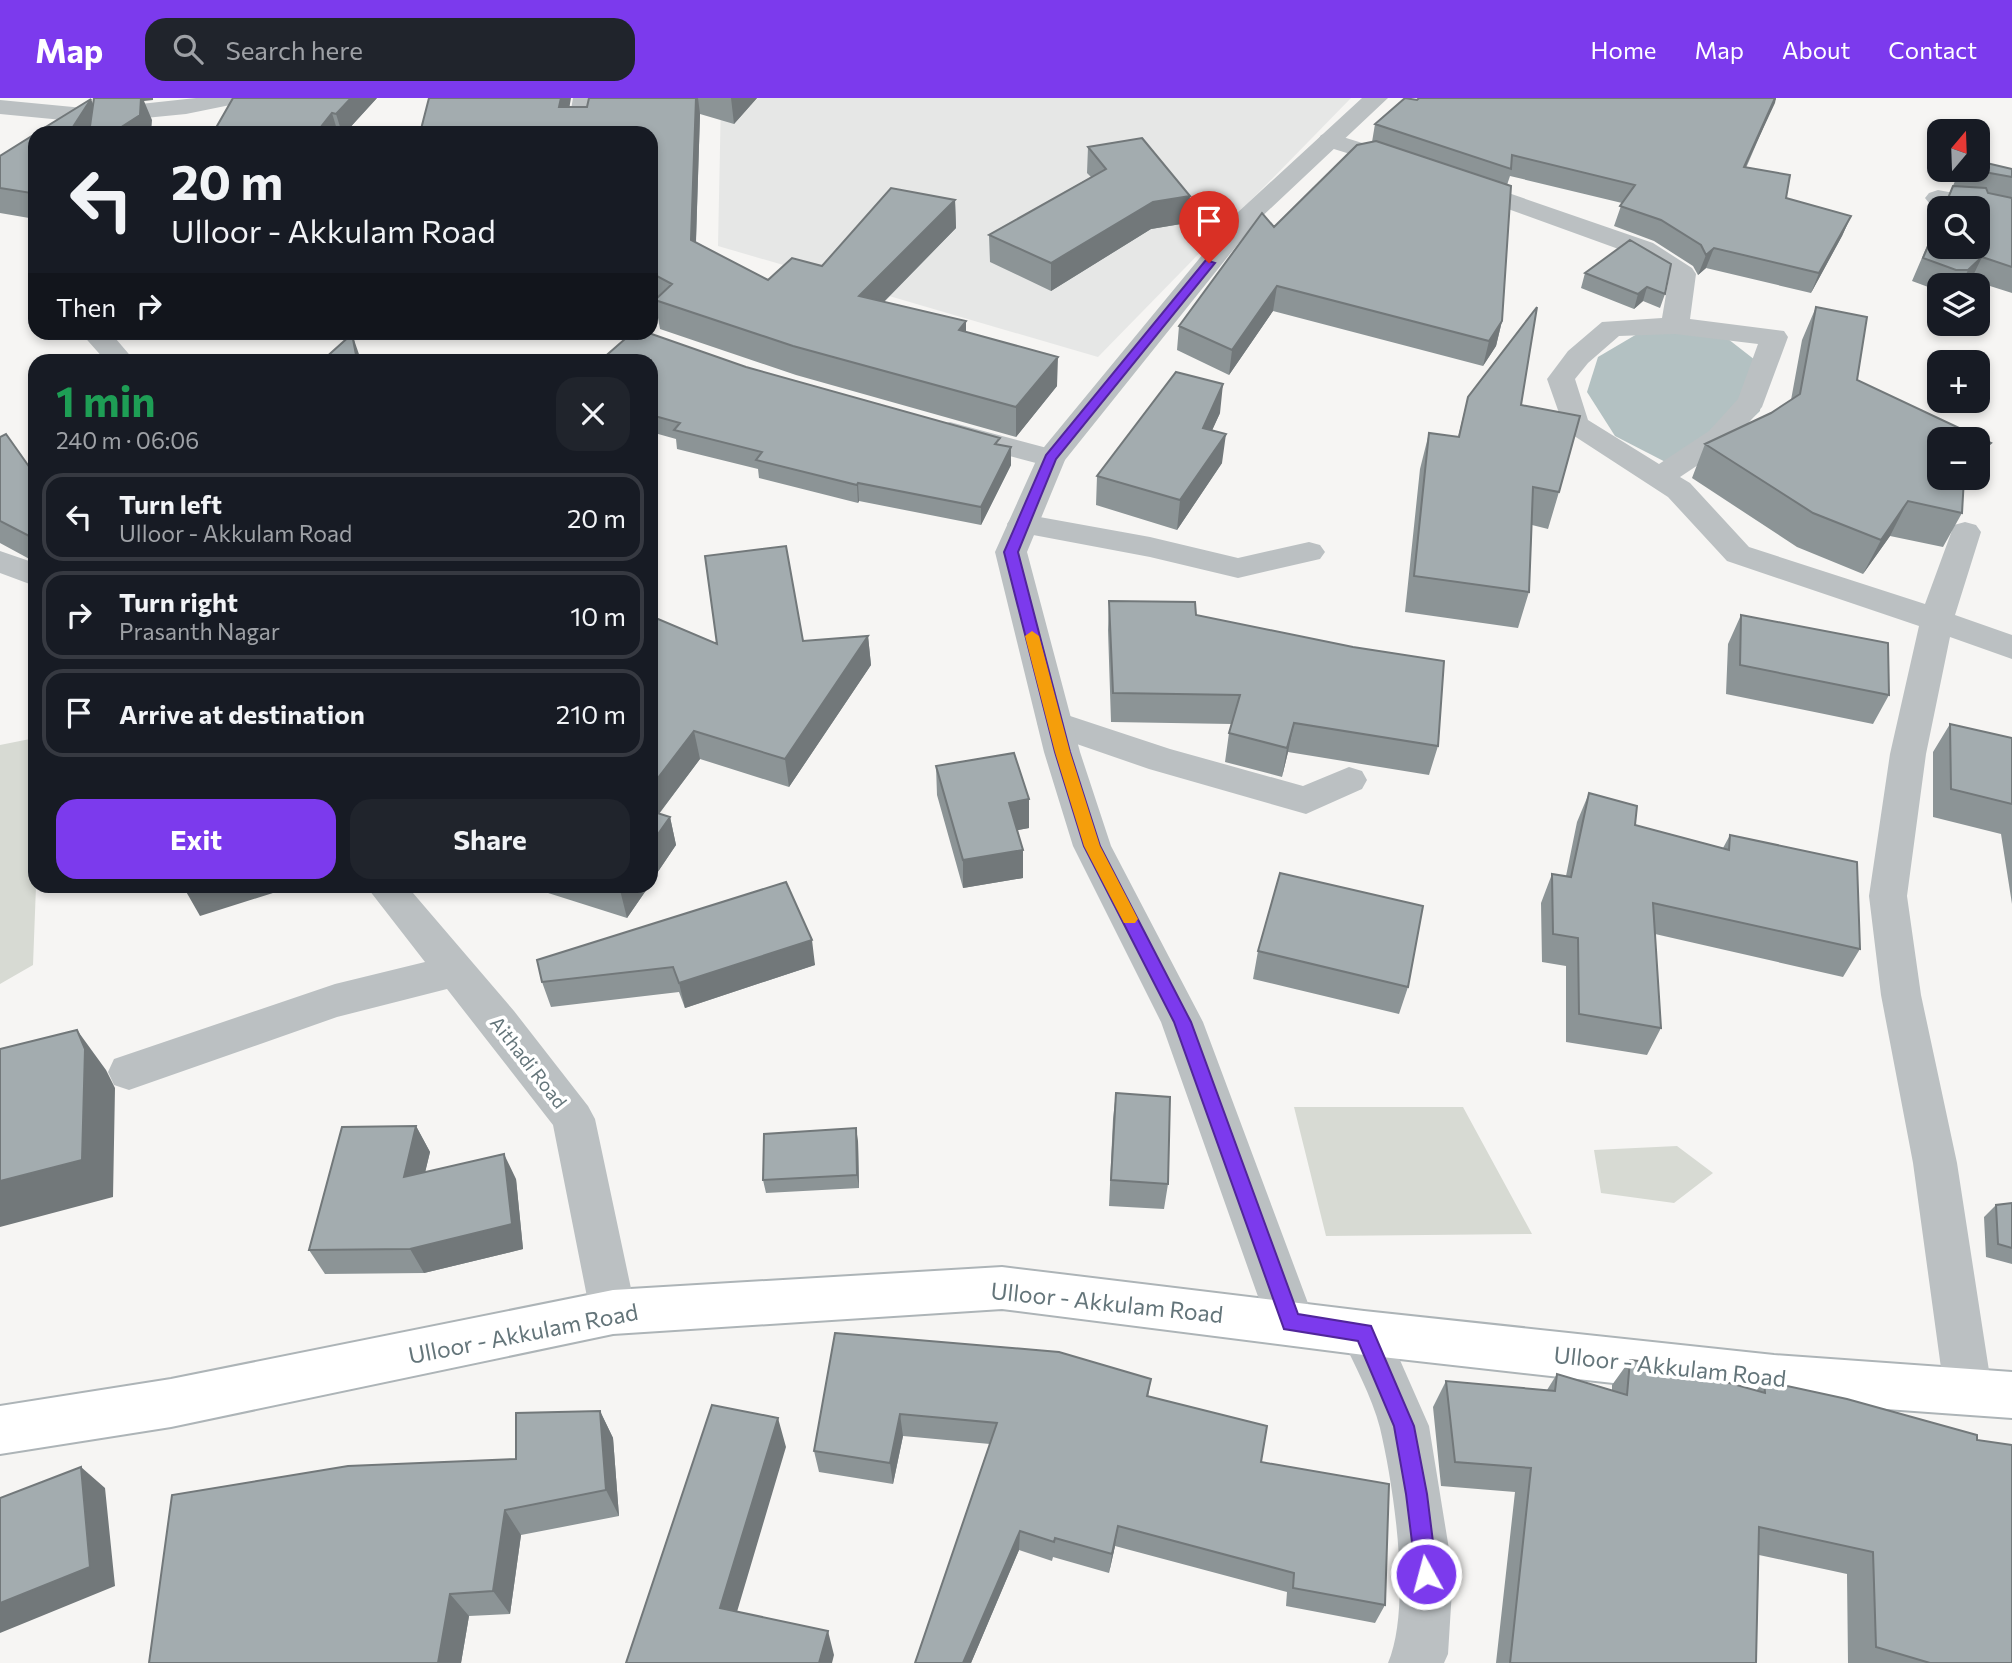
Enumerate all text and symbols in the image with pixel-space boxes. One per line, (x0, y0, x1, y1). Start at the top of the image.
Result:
search box (145, 18, 635, 81)
text: Map (35, 29, 103, 70)
icon: search (169, 30, 207, 68)
text: Search here (225, 34, 363, 65)
text: Home (1591, 35, 1657, 64)
text: Map (1695, 35, 1744, 64)
text: About (1782, 35, 1850, 64)
text: Contact (1888, 35, 1977, 64)
north arrow (1927, 119, 1990, 182)
map controls (1927, 119, 1990, 490)
text: 20 m (171, 150, 283, 210)
icon: left (56, 154, 147, 245)
pin (1179, 191, 1239, 263)
button: search (1927, 196, 1990, 259)
icon: arrive (1190, 202, 1228, 240)
text: Ulloor - Akkulam Road (171, 210, 496, 250)
button: layers (1927, 273, 1990, 336)
icon: right (130, 287, 168, 325)
text: Then (56, 291, 116, 322)
button: + (1927, 350, 1990, 413)
text: 1 min (56, 374, 156, 426)
button: close (556, 377, 630, 451)
text: 240 m · 06:06 (56, 426, 199, 454)
button: − (1927, 427, 1990, 490)
text: Turn left (119, 488, 222, 519)
icon: left (60, 498, 98, 536)
text: 20 m (567, 502, 626, 533)
text: Ulloor - Akkulam Road (119, 519, 352, 547)
text: Turn right (119, 586, 238, 617)
icon: right (60, 596, 98, 634)
text: 10 m (570, 600, 626, 631)
text: Prasanth Nagar (119, 617, 280, 645)
icon: arrive (60, 694, 98, 732)
text: Arrive at destination (119, 698, 365, 729)
text: 210 m (556, 698, 626, 729)
button: Exit (56, 799, 336, 879)
button: Share (350, 799, 630, 879)
street label: Aithadi Road (486, 1011, 572, 1113)
street label: Ulloor - Akkulam Road (989, 1276, 1225, 1328)
street label: Ulloor - Akkulam Road (406, 1297, 640, 1369)
street label: Ulloor - Akkulam Road (1552, 1340, 1788, 1392)
position arrow (1389, 1537, 1463, 1611)

